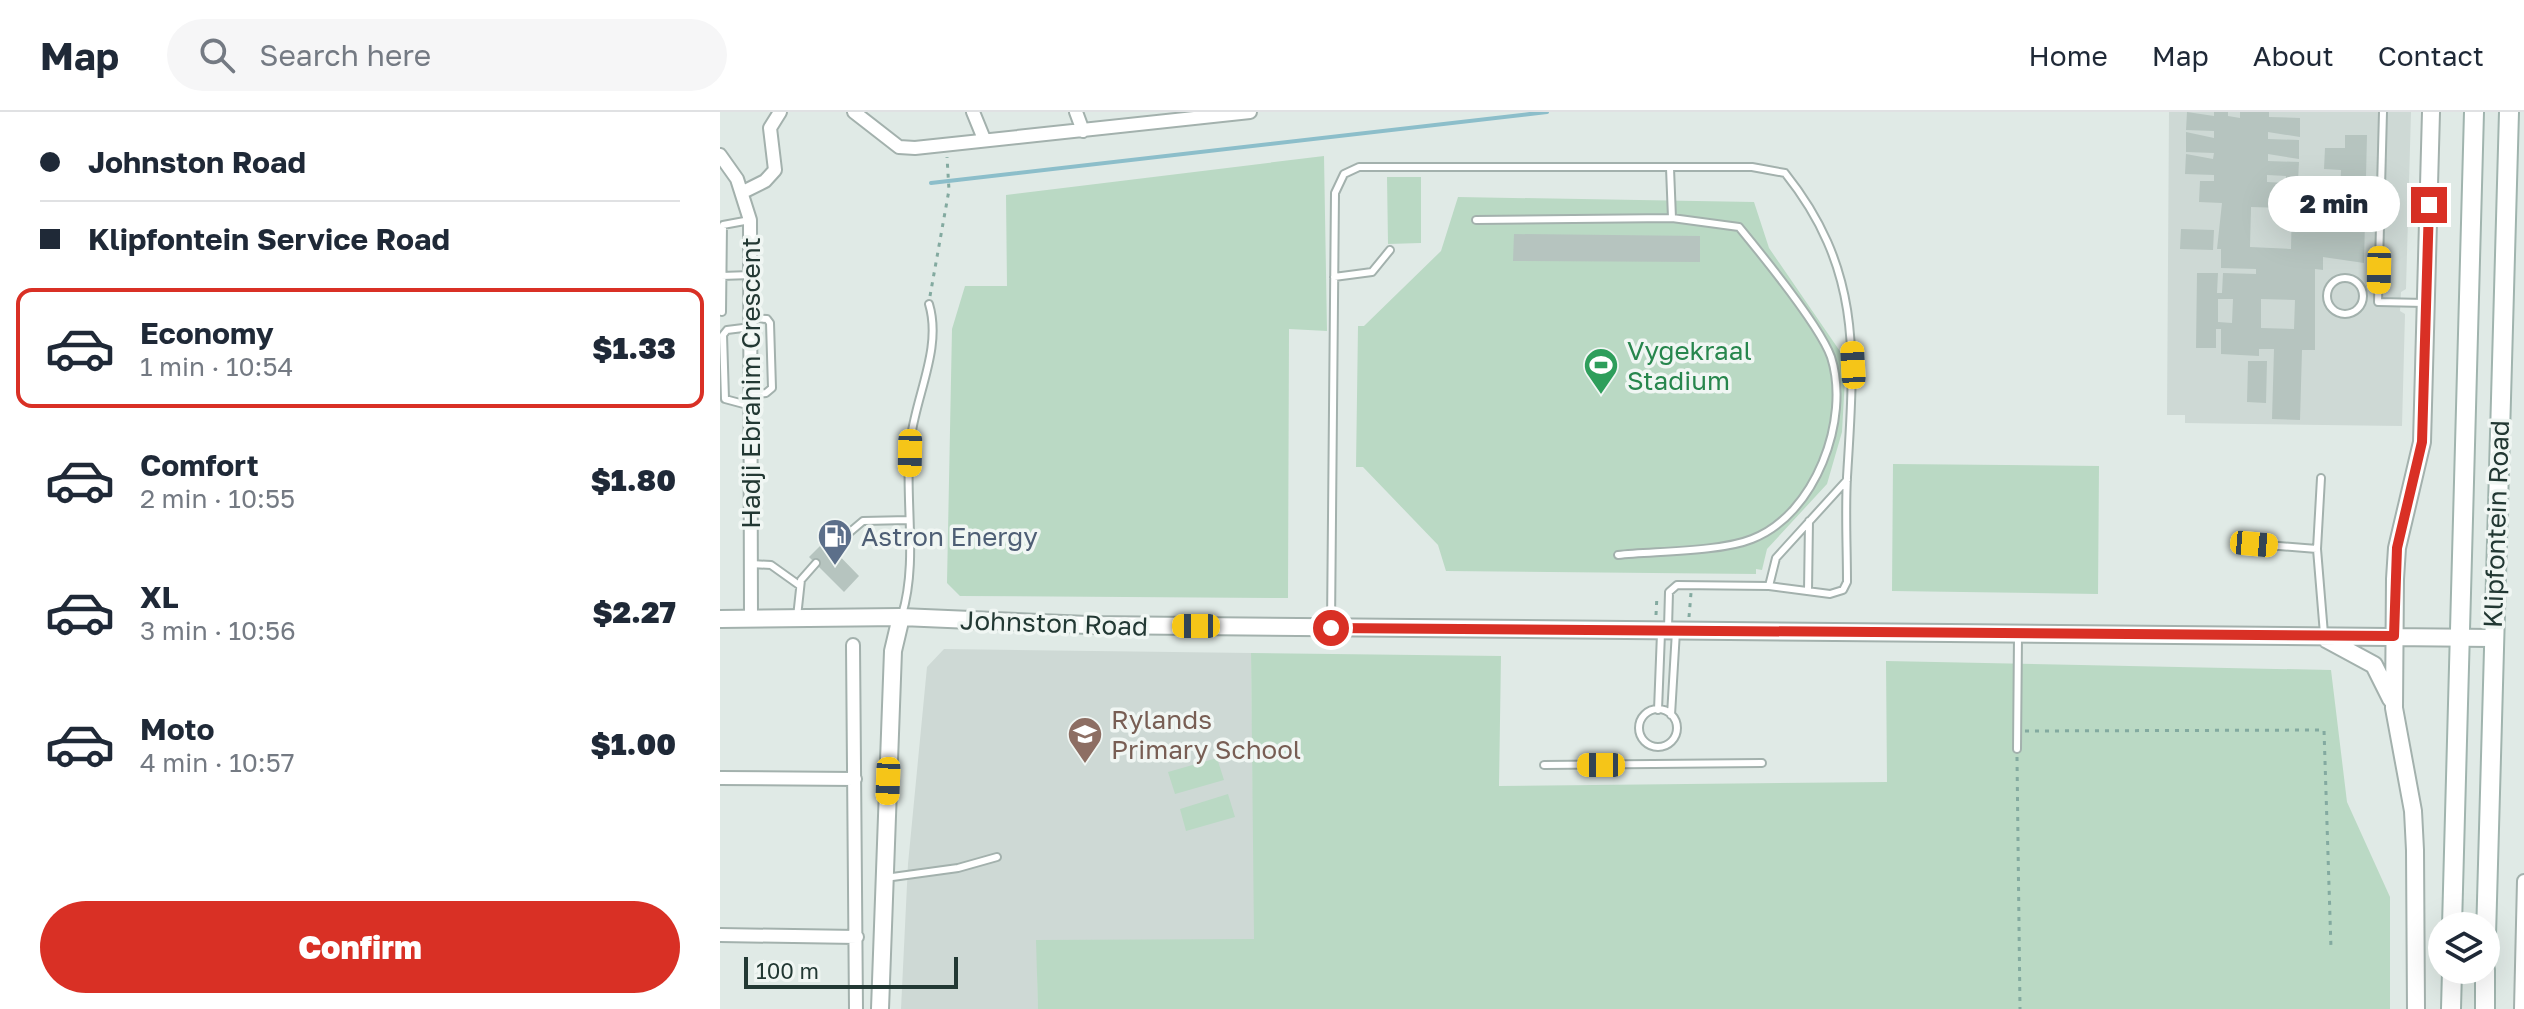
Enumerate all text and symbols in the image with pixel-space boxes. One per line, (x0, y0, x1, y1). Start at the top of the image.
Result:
search box (167, 19, 727, 91)
text: Map (40, 33, 119, 78)
icon: search (195, 33, 239, 77)
text: Search here (259, 37, 431, 73)
text: Home (2029, 39, 2108, 72)
text: Map (2152, 39, 2209, 72)
text: About (2253, 39, 2334, 72)
text: Contact (2378, 39, 2484, 72)
text: Johnston Road (88, 144, 306, 180)
callout: 2 min (2269, 177, 2401, 233)
route end (2411, 187, 2447, 223)
text: 2 min (2300, 188, 2368, 219)
text: Klipfontein Service Road (88, 221, 450, 257)
street label: Hadji Ebrahim Crescent (735, 237, 766, 529)
car (2367, 246, 2391, 294)
icon: car (44, 312, 116, 384)
text: Economy (140, 315, 274, 351)
text: $1.33 (592, 330, 676, 366)
place label: Vygekraal Stadium (1627, 335, 1752, 396)
car (1840, 340, 1866, 390)
sports icon: Vygekraal Stadium (1582, 346, 1620, 396)
text: 1 min · 10:54 (140, 351, 293, 382)
street label: Klipfontein Road (2477, 420, 2515, 628)
car (898, 429, 922, 477)
icon: car (44, 444, 116, 516)
text: Comfort (140, 447, 259, 483)
text: $1.80 (591, 462, 676, 498)
text: 2 min · 10:55 (140, 483, 295, 514)
fuel station icon: Astron Energy (816, 517, 854, 567)
place label: Astron Energy (861, 521, 1038, 552)
car (2229, 530, 2279, 558)
icon: car (44, 576, 116, 648)
text: XL (140, 579, 179, 615)
text: $2.27 (592, 594, 676, 630)
street label: Johnston Road (960, 604, 1148, 642)
route start (1313, 610, 1349, 646)
car (1172, 614, 1220, 638)
text: 3 min · 10:56 (140, 615, 296, 646)
place label: Rylands Primary School (1111, 704, 1301, 765)
icon: car (44, 708, 116, 780)
text: Moto (140, 711, 215, 747)
school or university icon: Rylands Primary School (1066, 715, 1104, 765)
text: $1.00 (591, 726, 676, 762)
text: 4 min · 10:57 (140, 747, 295, 778)
car (1577, 753, 1625, 777)
car (875, 757, 901, 805)
button: Confirm (40, 901, 680, 993)
map controls (2428, 912, 2500, 984)
button: layers (2428, 912, 2500, 984)
scale bar (744, 953, 958, 989)
text: 100 m (756, 957, 819, 984)

